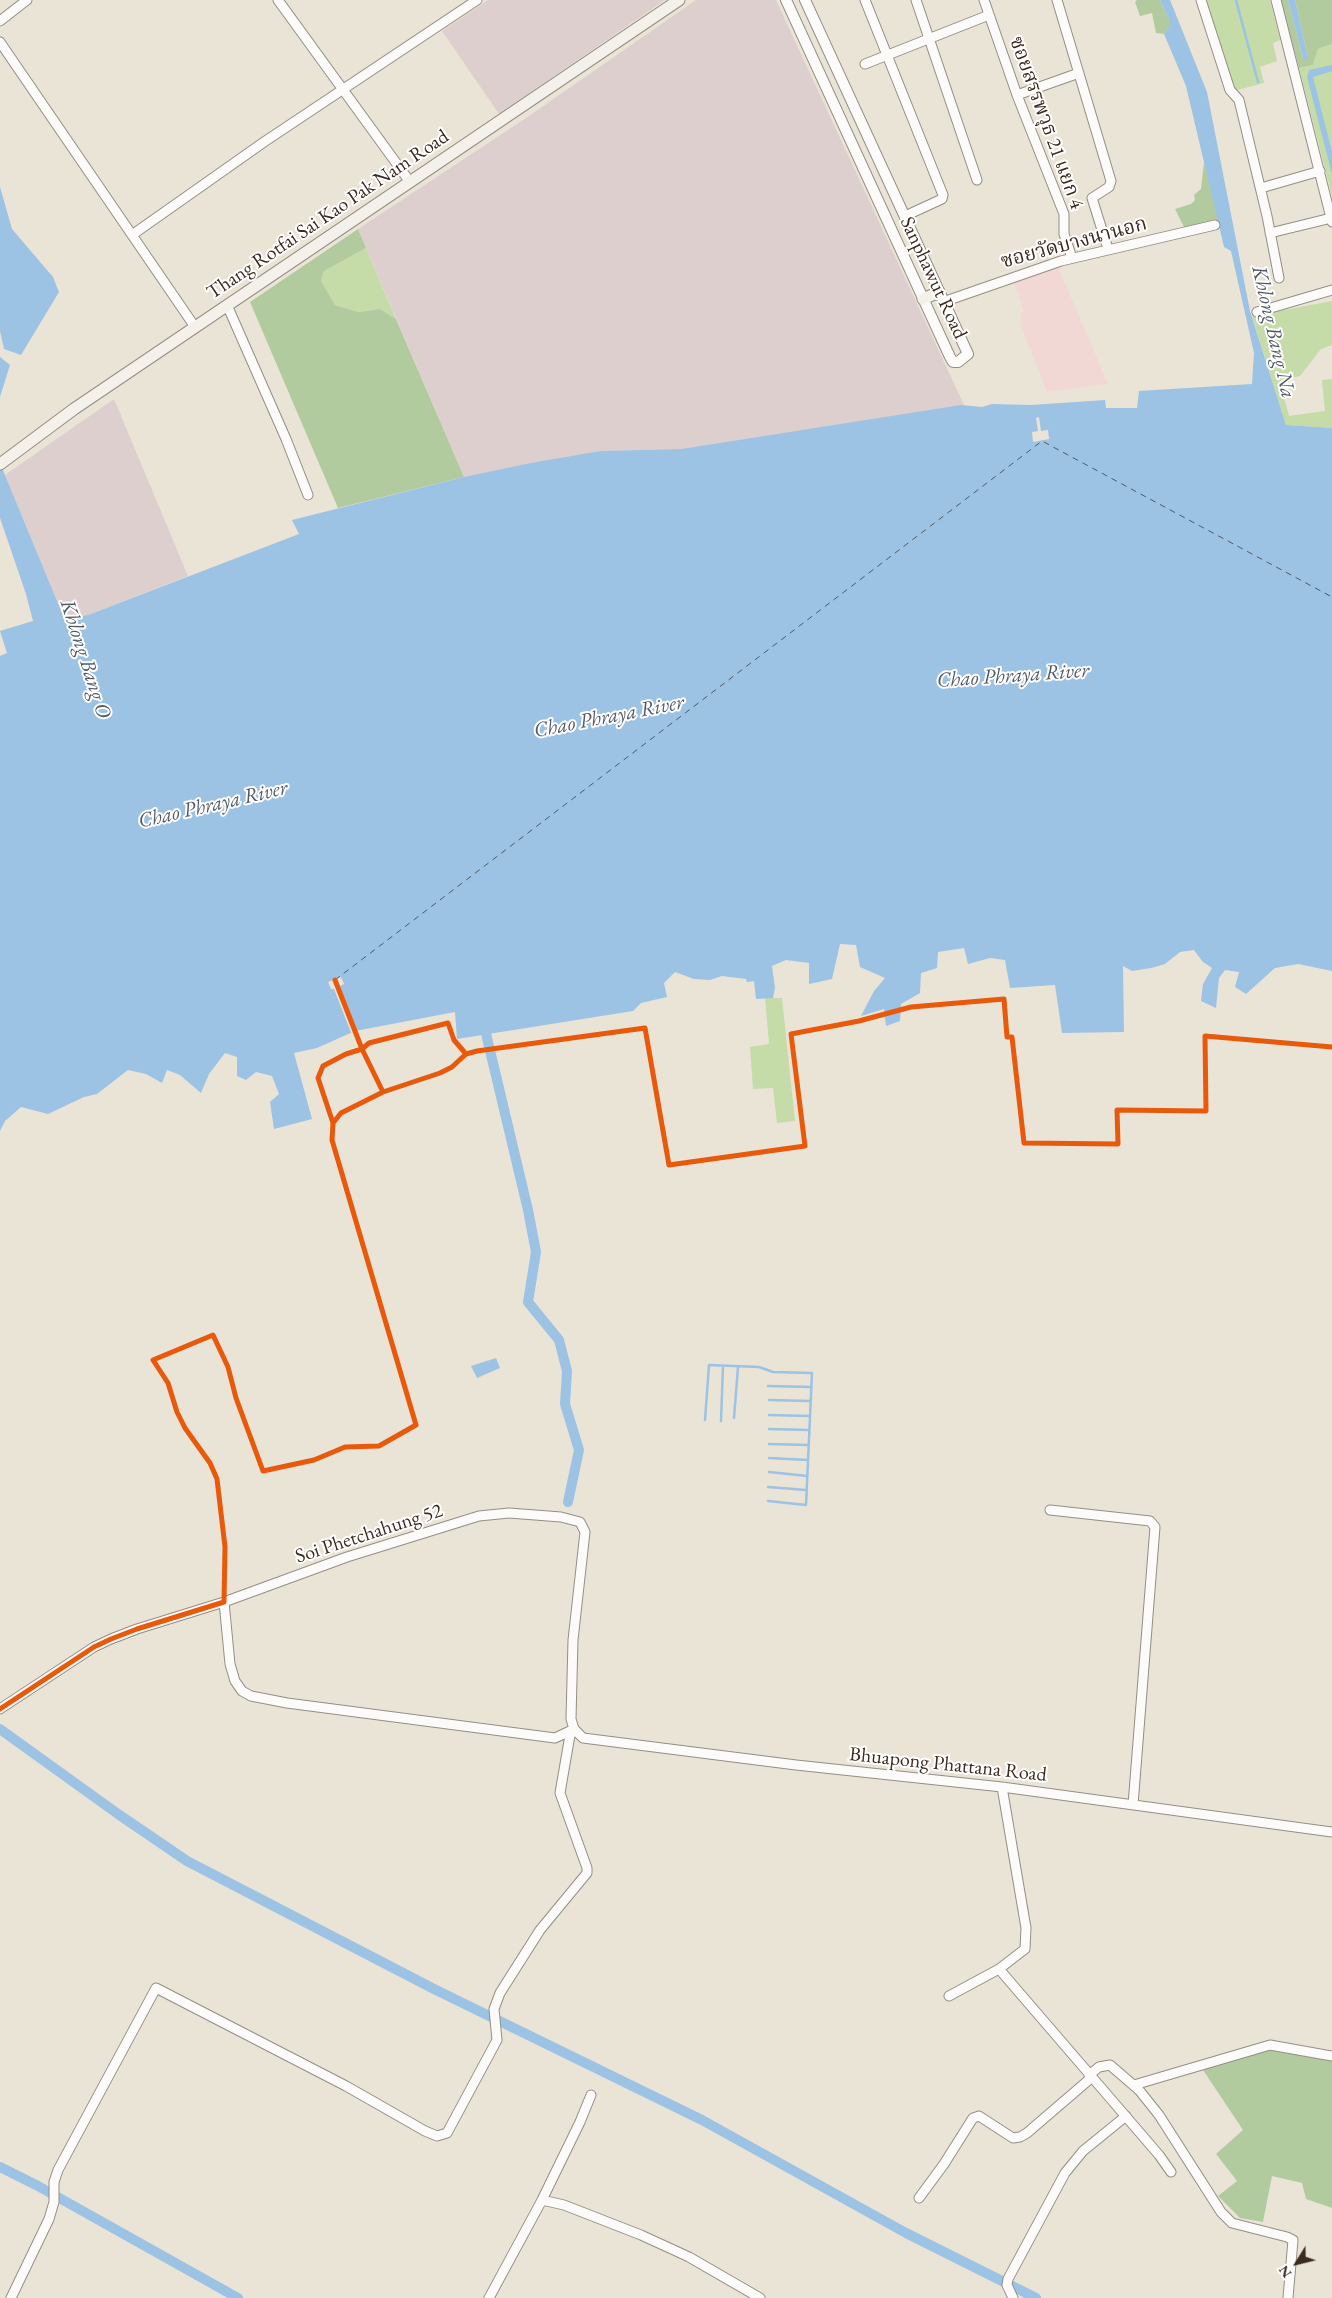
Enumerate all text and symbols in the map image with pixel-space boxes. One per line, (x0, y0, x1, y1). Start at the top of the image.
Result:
street label: ซอยสรรพวุธ 21 แยก 4 (1004, 33, 1088, 213)
street label: Thang Rotfai Sai Kao Pak Nam Road (203, 125, 453, 305)
street label: ซอยวัดบางนานอก (998, 212, 1150, 274)
street label: Sanphawut Road (894, 213, 972, 343)
water label: Khlong Bang Na (1246, 263, 1300, 401)
water label: Khlong Bang O (54, 597, 116, 721)
water label: Chao Phraya River (936, 658, 1090, 694)
water label: Chao Phraya River (532, 690, 686, 744)
water label: Chao Phraya River (136, 776, 290, 834)
street label: Soi Phetchahung 52 (292, 1499, 446, 1569)
street label: Bhuapong Phattana Road (848, 1743, 1048, 1787)
north arrow (1272, 2238, 1322, 2288)
text: N (1274, 2262, 1295, 2282)

